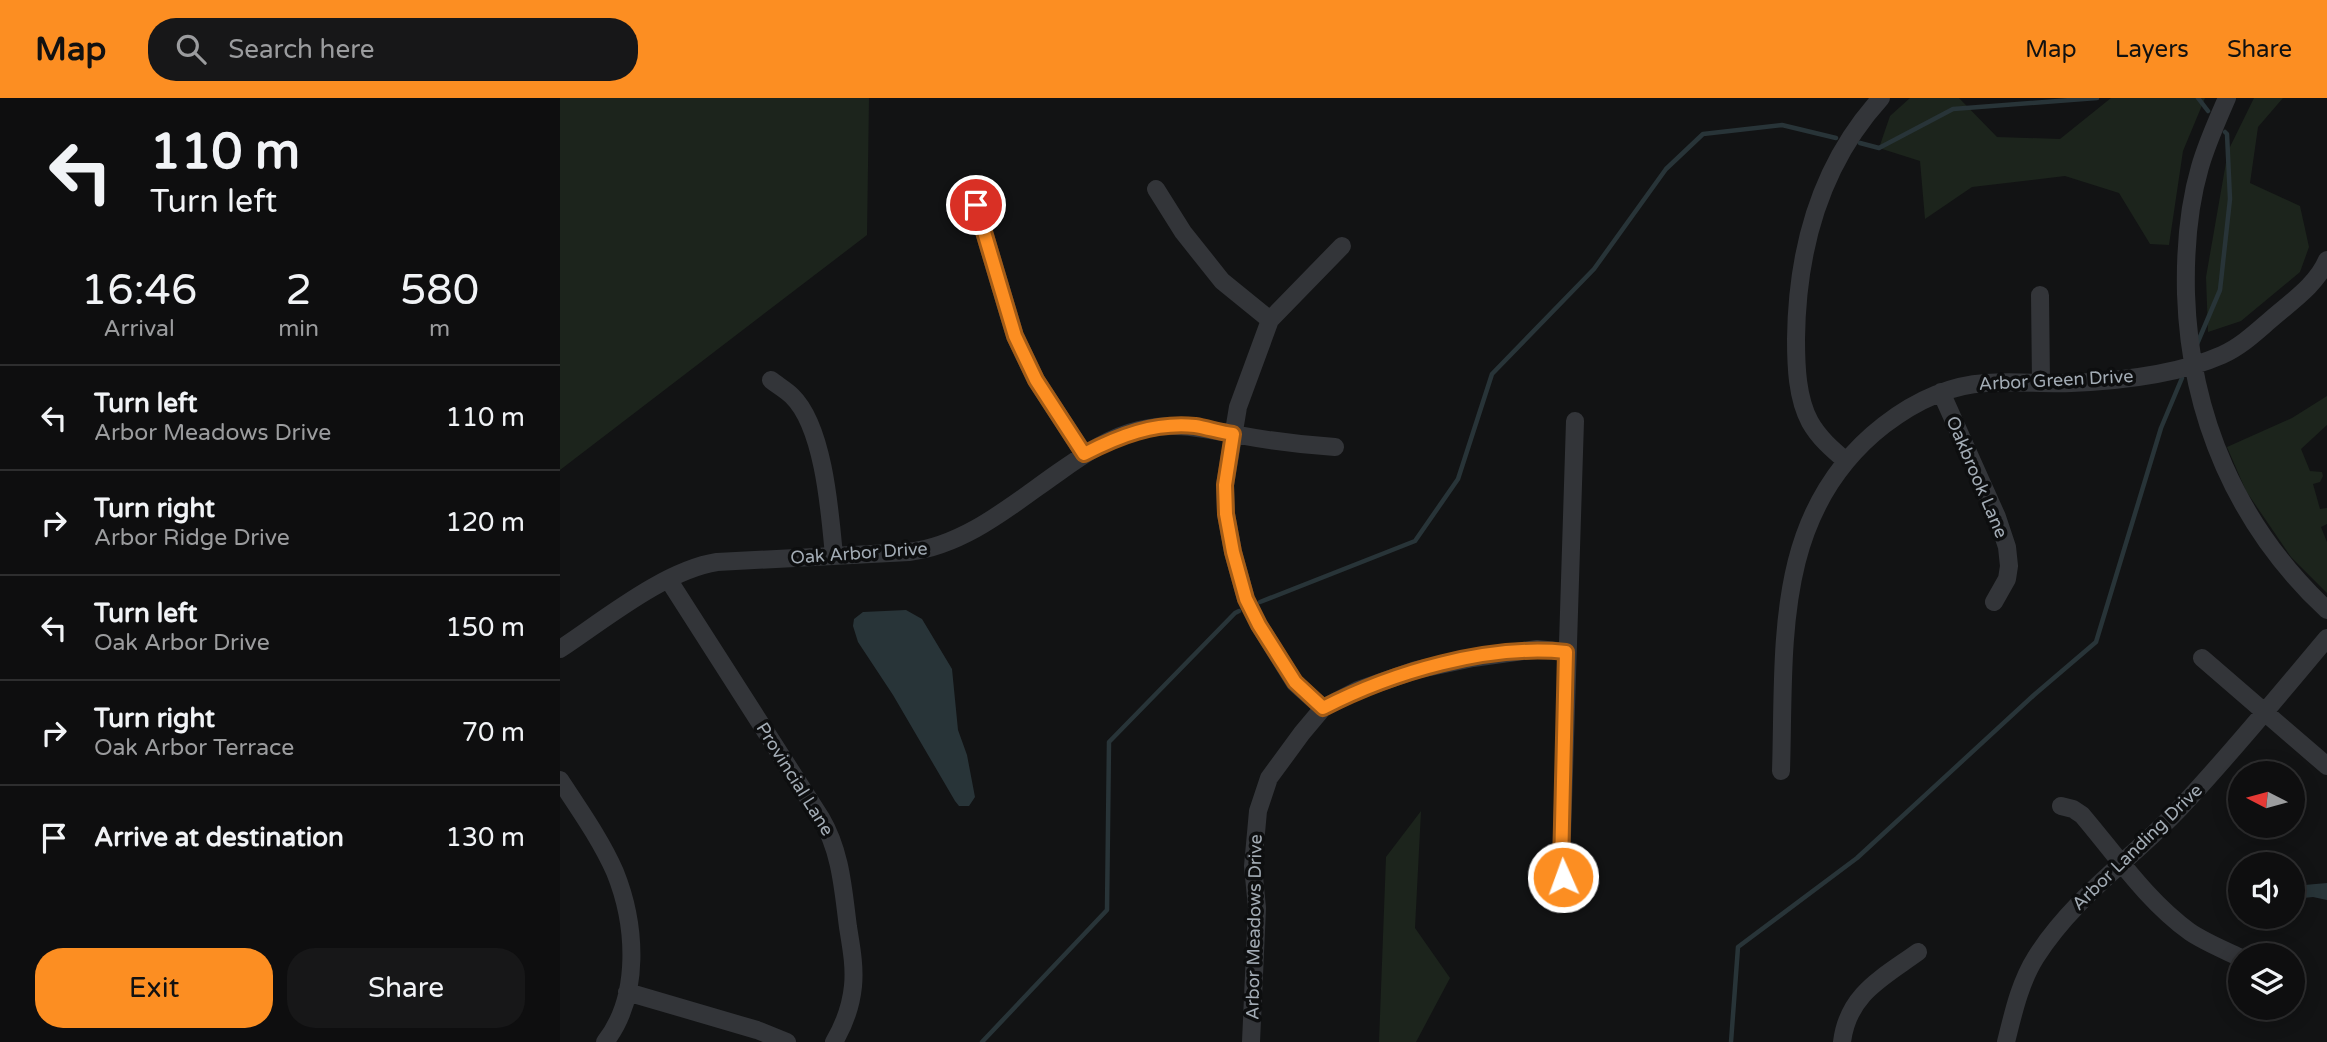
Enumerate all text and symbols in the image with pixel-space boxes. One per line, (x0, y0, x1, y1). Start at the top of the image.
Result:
search box (148, 18, 638, 81)
text: Map (35, 30, 106, 69)
icon: search (172, 30, 210, 68)
text: Search here (228, 34, 374, 65)
text: Map (2025, 35, 2077, 64)
text: Layers (2115, 35, 2189, 64)
text: Share (2227, 35, 2292, 64)
text: 110 m (150, 123, 300, 182)
icon: left (35, 126, 126, 217)
pin (946, 175, 1006, 235)
text: Turn left (150, 183, 277, 221)
icon: arrive (957, 186, 995, 224)
text: 16:46 (81, 265, 197, 316)
text: 2 (285, 265, 312, 316)
text: 580 (400, 265, 479, 316)
text: Arrival (104, 315, 175, 343)
text: min (278, 315, 319, 343)
text: m (429, 315, 450, 343)
street label: Arbor Green Drive (1978, 365, 2134, 395)
text: Turn left (94, 388, 197, 419)
icon: left (35, 399, 73, 437)
text: 110 m (445, 402, 525, 433)
street label: Oakbrook Lane (1941, 413, 2013, 541)
text: Arbor Meadows Drive (94, 419, 331, 447)
text: Turn right (94, 493, 215, 524)
icon: right (35, 504, 73, 542)
text: 120 m (445, 507, 525, 538)
text: Arbor Ridge Drive (94, 524, 290, 552)
street label: Oak Arbor Drive (790, 537, 928, 569)
text: Turn left (94, 598, 197, 629)
icon: left (35, 609, 73, 647)
text: 150 m (445, 612, 525, 643)
text: Oak Arbor Drive (94, 629, 270, 657)
text: Turn right (94, 703, 215, 734)
icon: right (35, 714, 73, 752)
text: 70 m (462, 717, 525, 748)
street label: Provincial Lane (751, 718, 839, 840)
text: Oak Arbor Terrace (94, 734, 294, 762)
north arrow (2228, 761, 2305, 838)
map controls (2228, 761, 2305, 1020)
street label: Arbor Landing Drive (2067, 779, 2207, 915)
icon: arrive (35, 819, 73, 857)
text: Arrive at destination (94, 822, 344, 853)
text: 130 m (445, 822, 525, 853)
street label: Arbor Meadows Drive (1241, 834, 1267, 1020)
position arrow (1526, 840, 1600, 914)
button: sound (2228, 852, 2305, 929)
button: layers (2228, 943, 2305, 1020)
button: Exit (35, 948, 273, 1028)
button: Share (287, 948, 525, 1028)

